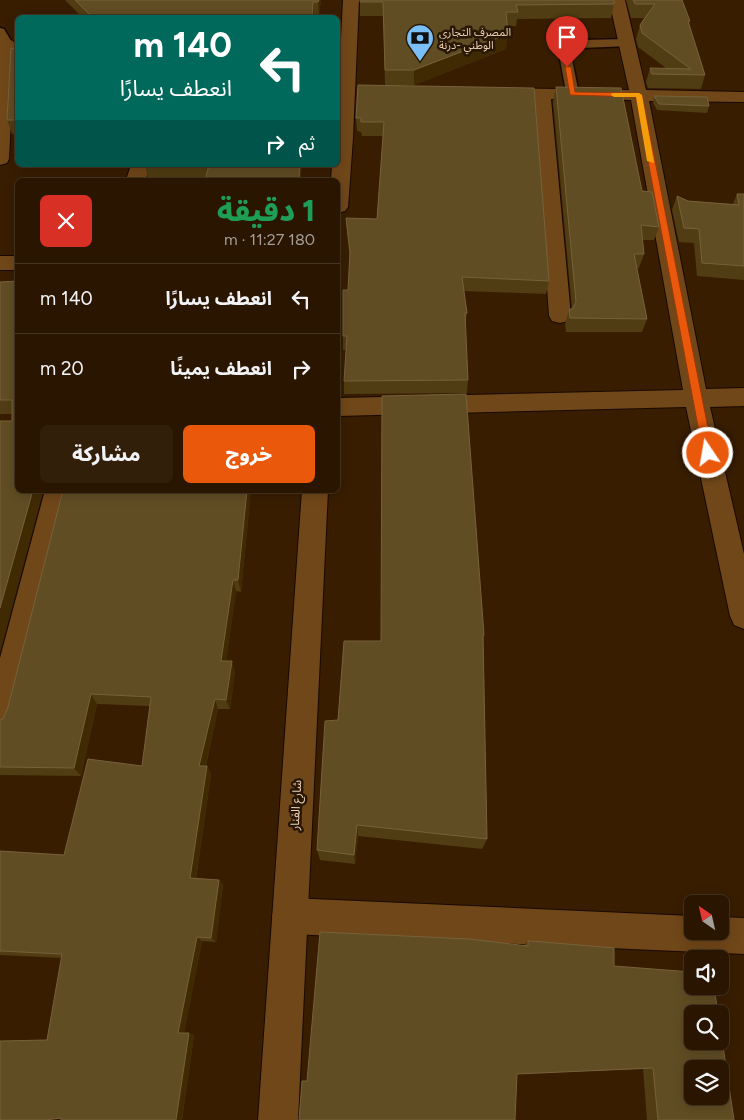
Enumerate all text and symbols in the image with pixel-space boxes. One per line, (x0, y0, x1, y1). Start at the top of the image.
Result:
pin (546, 16, 588, 67)
bank icon: المصرف التجاري الوطني -درنة (405, 23, 435, 62)
icon: arrive (553, 23, 581, 51)
text: 140 m (134, 24, 232, 66)
place label: المصرف التجاري الوطني -درنة (439, 26, 511, 54)
icon: left (250, 35, 315, 100)
text: انعطف يسارًا (120, 75, 232, 102)
icon: right (261, 130, 289, 158)
text: ثم (299, 132, 315, 155)
text: 1 دقيقة (217, 192, 315, 229)
button: close (40, 195, 92, 247)
text: 180 m · 11:27 (224, 230, 315, 249)
icon: left (287, 285, 315, 313)
text: 140 m (40, 287, 93, 310)
text: انعطف يسارًا (165, 287, 272, 310)
icon: right (287, 355, 315, 383)
text: 20 m (40, 357, 84, 380)
text: انعطف يمينًا (170, 357, 272, 380)
button: مشاركة (40, 425, 173, 483)
button: خروج (183, 425, 315, 483)
position arrow (681, 426, 733, 478)
street label: شارع الفنار (288, 780, 306, 832)
north arrow (684, 895, 729, 940)
map controls (684, 895, 729, 1105)
button: sound (684, 950, 729, 995)
button: search (684, 1005, 729, 1050)
button: layers (684, 1060, 729, 1105)

